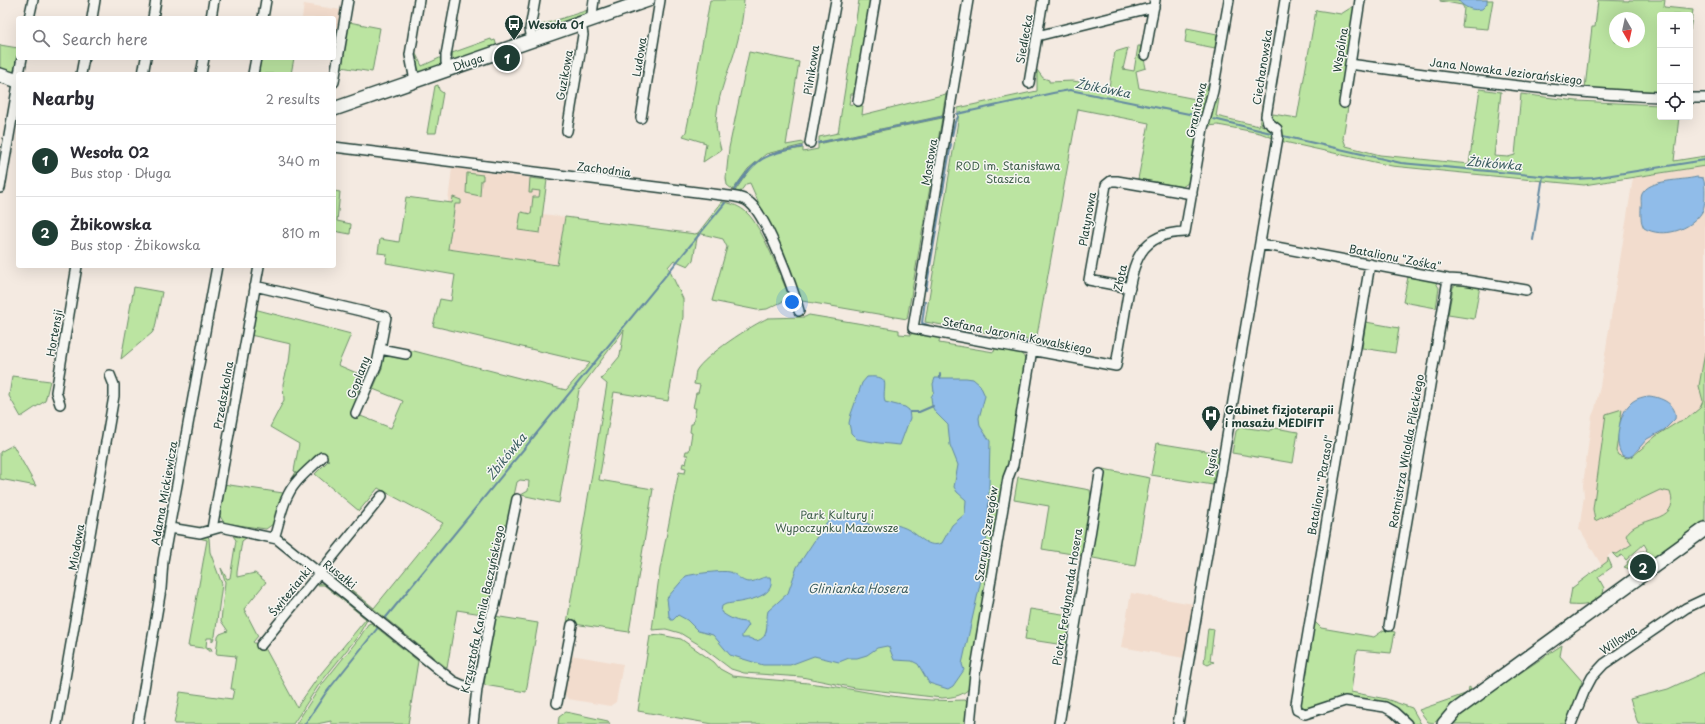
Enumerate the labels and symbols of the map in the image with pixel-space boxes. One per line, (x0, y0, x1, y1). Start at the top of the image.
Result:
north arrow (1609, 12, 1645, 48)
bus stop icon: Wesoła 01 (503, 13, 525, 41)
street label: Siedlecka (1011, 13, 1037, 65)
place label: Wesoła 01 (528, 16, 584, 33)
street label: Wspólna (1328, 26, 1352, 74)
street label: Ciechanowska (1248, 28, 1276, 106)
street label: Ludowa (627, 36, 651, 78)
pin: 1 (494, 43, 520, 73)
street label: Pilnikowa (799, 44, 823, 96)
street label: Guzikowa (551, 48, 577, 102)
street label: Długa (451, 49, 486, 75)
street label: Jana Nowaka Jeziorańskiego (1429, 53, 1583, 89)
water label: Żbikówka (1074, 74, 1132, 102)
street label: Granitowa (1181, 80, 1211, 139)
street label: Mostowa (917, 137, 941, 187)
water label: Żbikówka (1466, 152, 1523, 174)
street label: Zachodnia (576, 157, 632, 181)
park label: ROD im. Stanisława Staszica (956, 157, 1060, 187)
street label: Platynowa (1074, 190, 1100, 248)
street label: Batalionu "Zośka" (1347, 240, 1443, 274)
street label: Złota (1109, 263, 1131, 293)
your location (782, 292, 802, 312)
street label: Hortensji (41, 308, 67, 358)
street label: Stefana Jaronia Kowalskiego (941, 312, 1093, 358)
street label: Goplany (342, 353, 374, 401)
street label: Przedszkolna (209, 360, 237, 430)
street label: Rotmistrza Witolda Pileckiego (1384, 373, 1428, 529)
place label: Gabinet fizjoterapii i masażu MEDIFIT (1225, 401, 1334, 431)
hospital icon: Gabinet fizjoterapii i masażu MEDIFIT (1200, 404, 1222, 432)
water label: Żbikówka (482, 428, 531, 483)
street label: Batalionu "Parasol" (1303, 433, 1337, 537)
street label: Adama Mickiewicza (146, 439, 182, 547)
street label: Rysia (1200, 446, 1222, 477)
street label: Szarych Szeregów (970, 485, 1002, 583)
park label: Park Kultury i Wypoczynku Mazowsze (775, 506, 899, 536)
street label: Miodowa (64, 522, 88, 572)
street label: Krzysztofa Kamila Baczyńskiego (456, 524, 508, 694)
street label: Piotra Ferdynanda Hosera (1048, 527, 1086, 667)
pin: 2 (1630, 552, 1656, 582)
street label: Rusałki (320, 555, 360, 593)
street label: Świtezianki (264, 562, 316, 620)
water label: Glinianka Hosera (808, 579, 908, 597)
street label: Willowa (1596, 621, 1640, 659)

